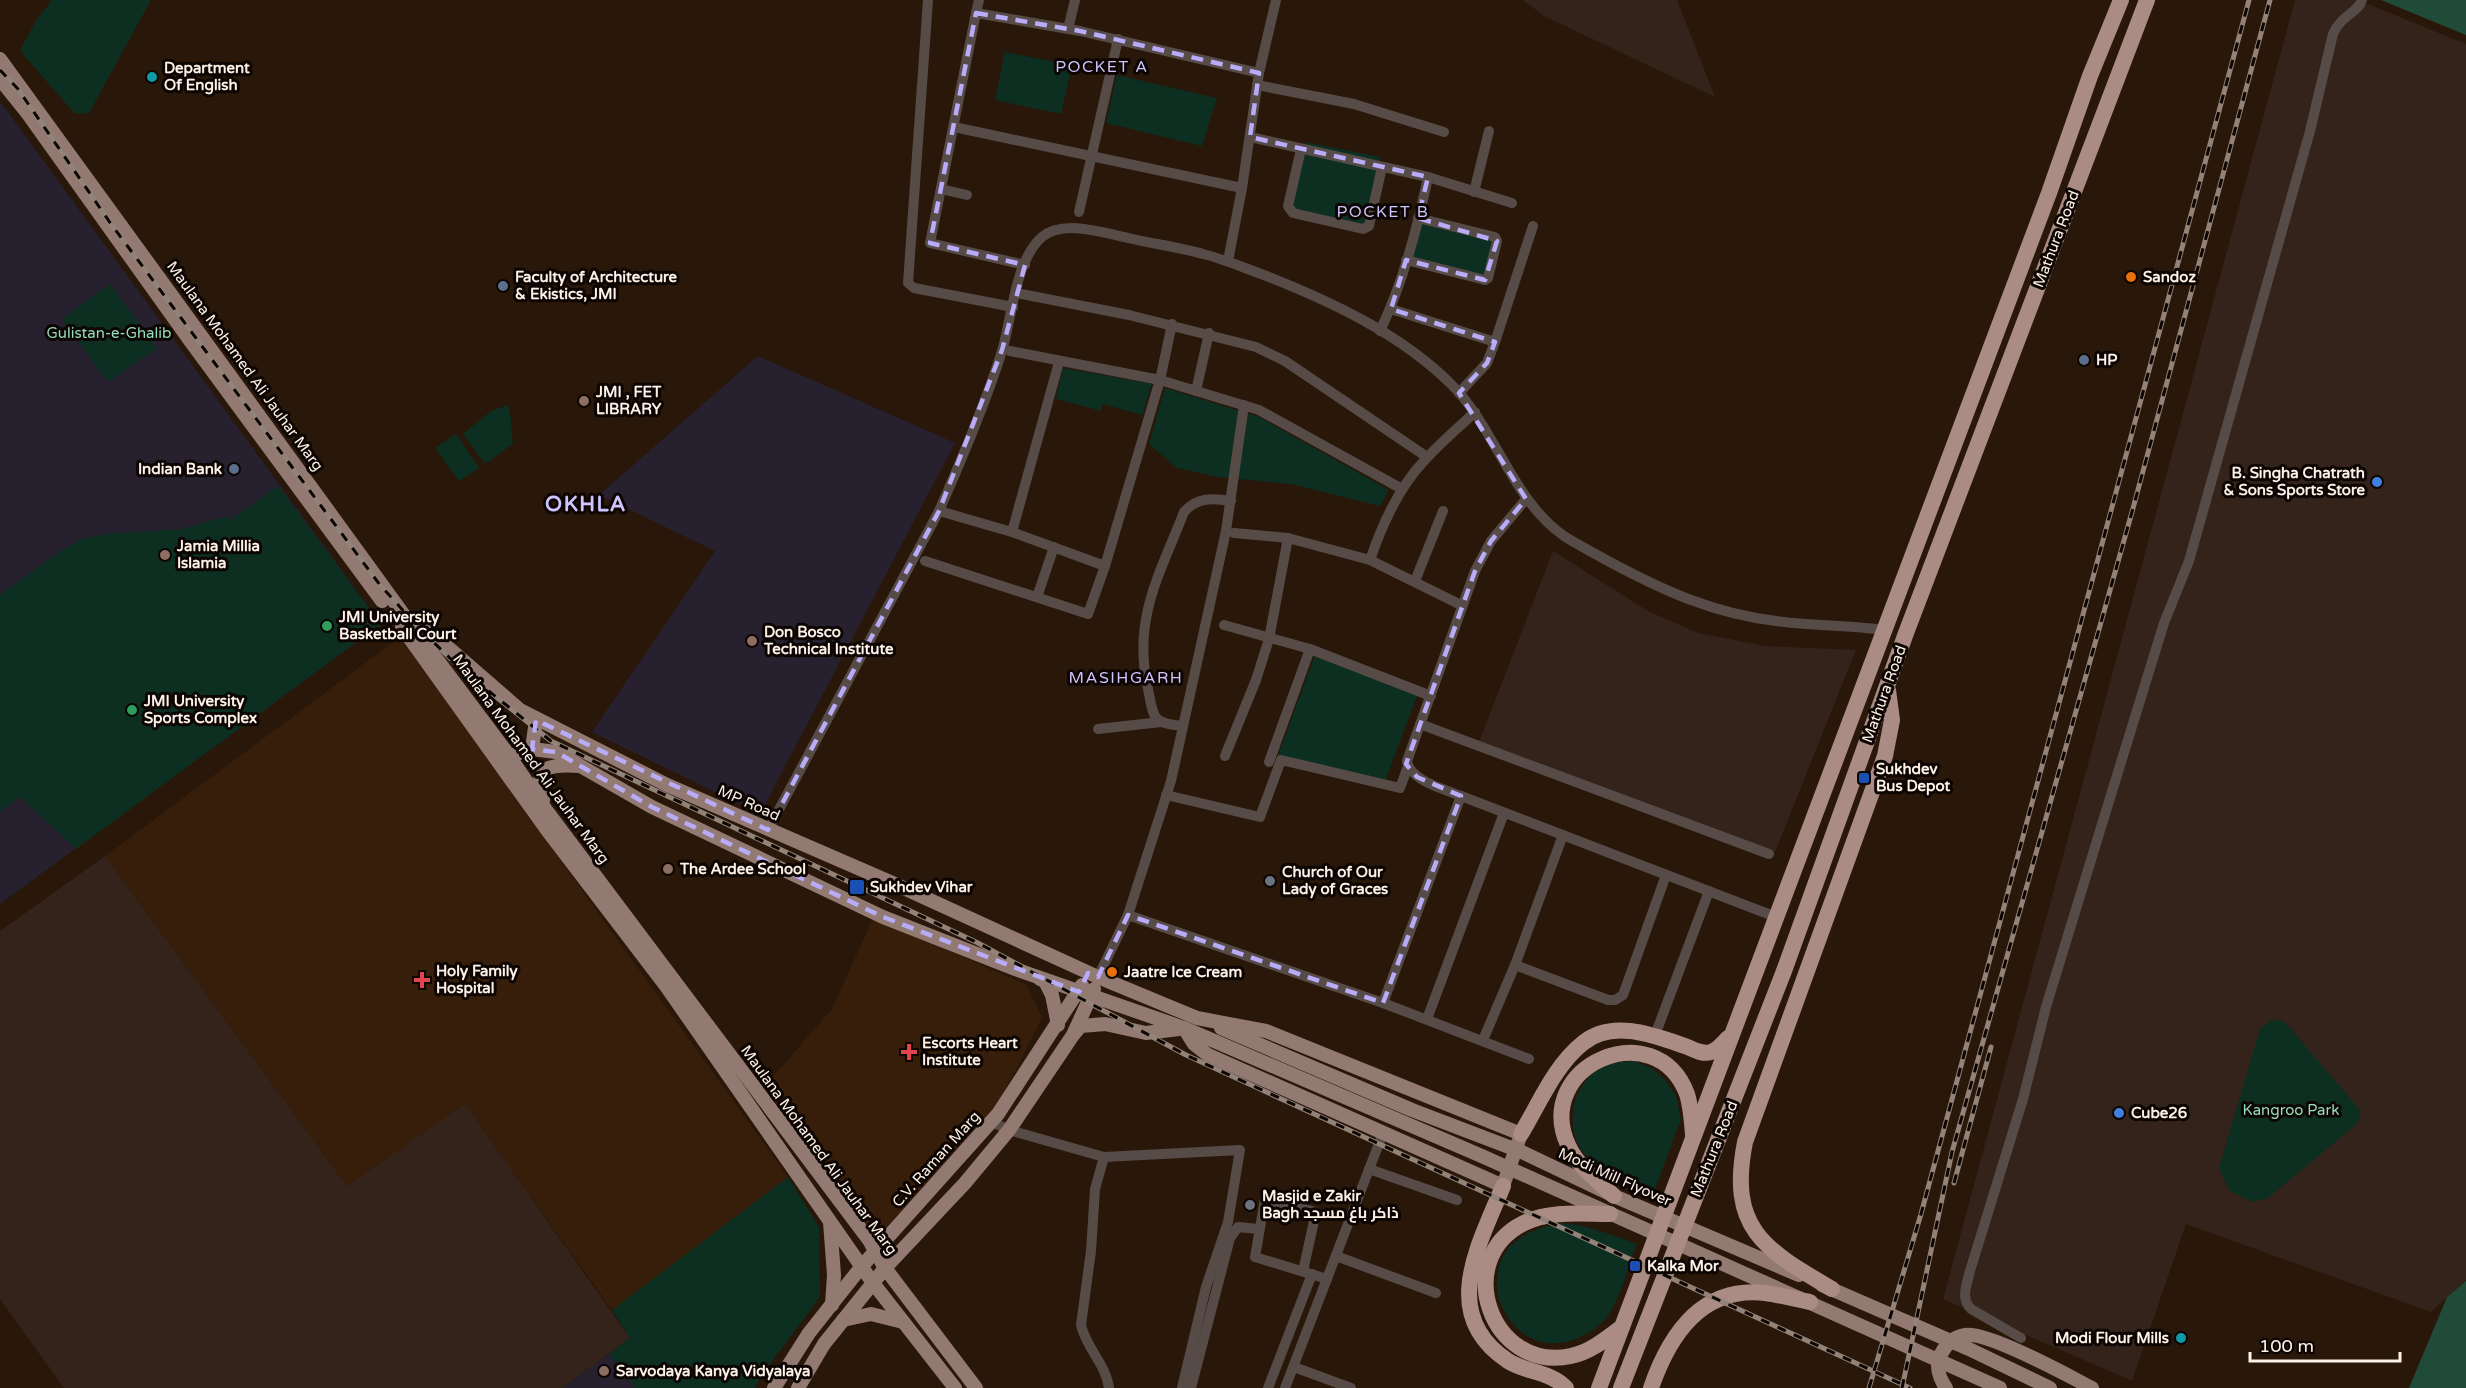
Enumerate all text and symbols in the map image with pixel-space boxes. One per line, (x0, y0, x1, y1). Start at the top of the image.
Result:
district label: POCKET A (1055, 57, 1149, 77)
place label: Department Of English (164, 59, 250, 95)
marker: Department Of English (145, 70, 159, 84)
street label: Mathura Road (2029, 188, 2083, 290)
district label: POCKET B (1337, 202, 1429, 222)
street label: Maulana Mohamed Ali Jauhar Marg (163, 258, 327, 474)
place label: Faculty of Architecture & Ekistics, JMI (515, 268, 678, 303)
place label: Sandoz (2143, 268, 2196, 286)
marker: Sandoz (2124, 270, 2138, 284)
marker: Faculty of Architecture & Ekistics, JMI (496, 279, 510, 293)
park label: Gulistan-e-Ghalib (47, 324, 171, 342)
place label: HP (2096, 351, 2117, 369)
marker: HP (2077, 353, 2091, 367)
place label: JMI , FET LIBRARY (595, 383, 662, 418)
marker: JMI , FET LIBRARY (577, 394, 591, 408)
place label: Indian Bank (138, 460, 222, 478)
marker: Indian Bank (227, 462, 241, 476)
place label: B. Singha Chatrath & Sons Sports Store (2224, 464, 2366, 500)
marker: B. Singha Chatrath & Sons Sports Store (2370, 475, 2384, 489)
district label: OKHLA (545, 492, 627, 517)
place label: Jamia Millia Islamia (176, 537, 260, 572)
marker: Jamia Millia Islamia (158, 548, 172, 562)
place label: JMI University Basketball Court (338, 608, 457, 643)
marker: JMI University Basketball Court (320, 619, 334, 633)
place label: Don Bosco Technical Institute (763, 623, 894, 658)
marker: Don Bosco Technical Institute (745, 634, 759, 648)
street label: Mathura Road (1858, 643, 1910, 745)
street label: Maulana Mohamed Ali Jauhar Marg (449, 651, 613, 867)
district label: MASIHGARH (1069, 668, 1183, 688)
place label: JMI University Sports Complex (143, 692, 257, 728)
marker: JMI University Sports Complex (125, 703, 139, 717)
place label: Sukhdev Bus Depot (1876, 760, 1951, 796)
marker: Sukhdev Bus Depot (1857, 771, 1871, 785)
street label: MP Road (715, 781, 783, 825)
place label: The Ardee School (679, 860, 806, 878)
marker: The Ardee School (661, 862, 675, 876)
place label: Church of Our Lady of Graces (1282, 863, 1388, 899)
marker: Church of Our Lady of Graces (1263, 874, 1277, 888)
marker: Sukhdev Vihar (848, 878, 866, 896)
place label: Sukhdev Vihar (870, 878, 973, 896)
place label: Holy Family Hospital (436, 962, 518, 998)
place label: Jaatre Ice Cream (1123, 963, 1242, 981)
marker: Jaatre Ice Cream (1105, 965, 1119, 979)
marker: Holy Family Hospital (413, 971, 431, 989)
place label: Escorts Heart Institute (922, 1034, 1018, 1069)
street label: Maulana Mohamed Ali Jauhar Marg (737, 1042, 901, 1258)
marker: Escorts Heart Institute (900, 1043, 918, 1061)
street label: Mathura Road (1686, 1098, 1742, 1200)
park label: Kangroo Park (2243, 1101, 2339, 1119)
place label: Cube26 (2131, 1104, 2187, 1122)
marker: Cube26 (2112, 1106, 2126, 1120)
street label: C.V. Raman Marg (888, 1107, 984, 1211)
street label: Modi Mill Flyover (1556, 1144, 1674, 1210)
place label: Masjid e Zakir Bagh ذاکر باغ مسجد (1262, 1187, 1399, 1223)
marker: Masjid e Zakir Bagh ذاکر باغ مسجد (1243, 1198, 1257, 1212)
place label: Kalka Mor (1647, 1257, 1719, 1275)
marker: Kalka Mor (1628, 1259, 1642, 1273)
scale bar (2250, 1325, 2400, 1363)
place label: Modi Flour Mills (2055, 1329, 2169, 1347)
marker: Modi Flour Mills (2174, 1331, 2188, 1345)
text: 100 m (2259, 1335, 2314, 1357)
place label: Sarvodaya Kanya Vidyalaya (616, 1362, 811, 1381)
marker: Sarvodaya Kanya Vidyalaya (597, 1364, 611, 1378)

